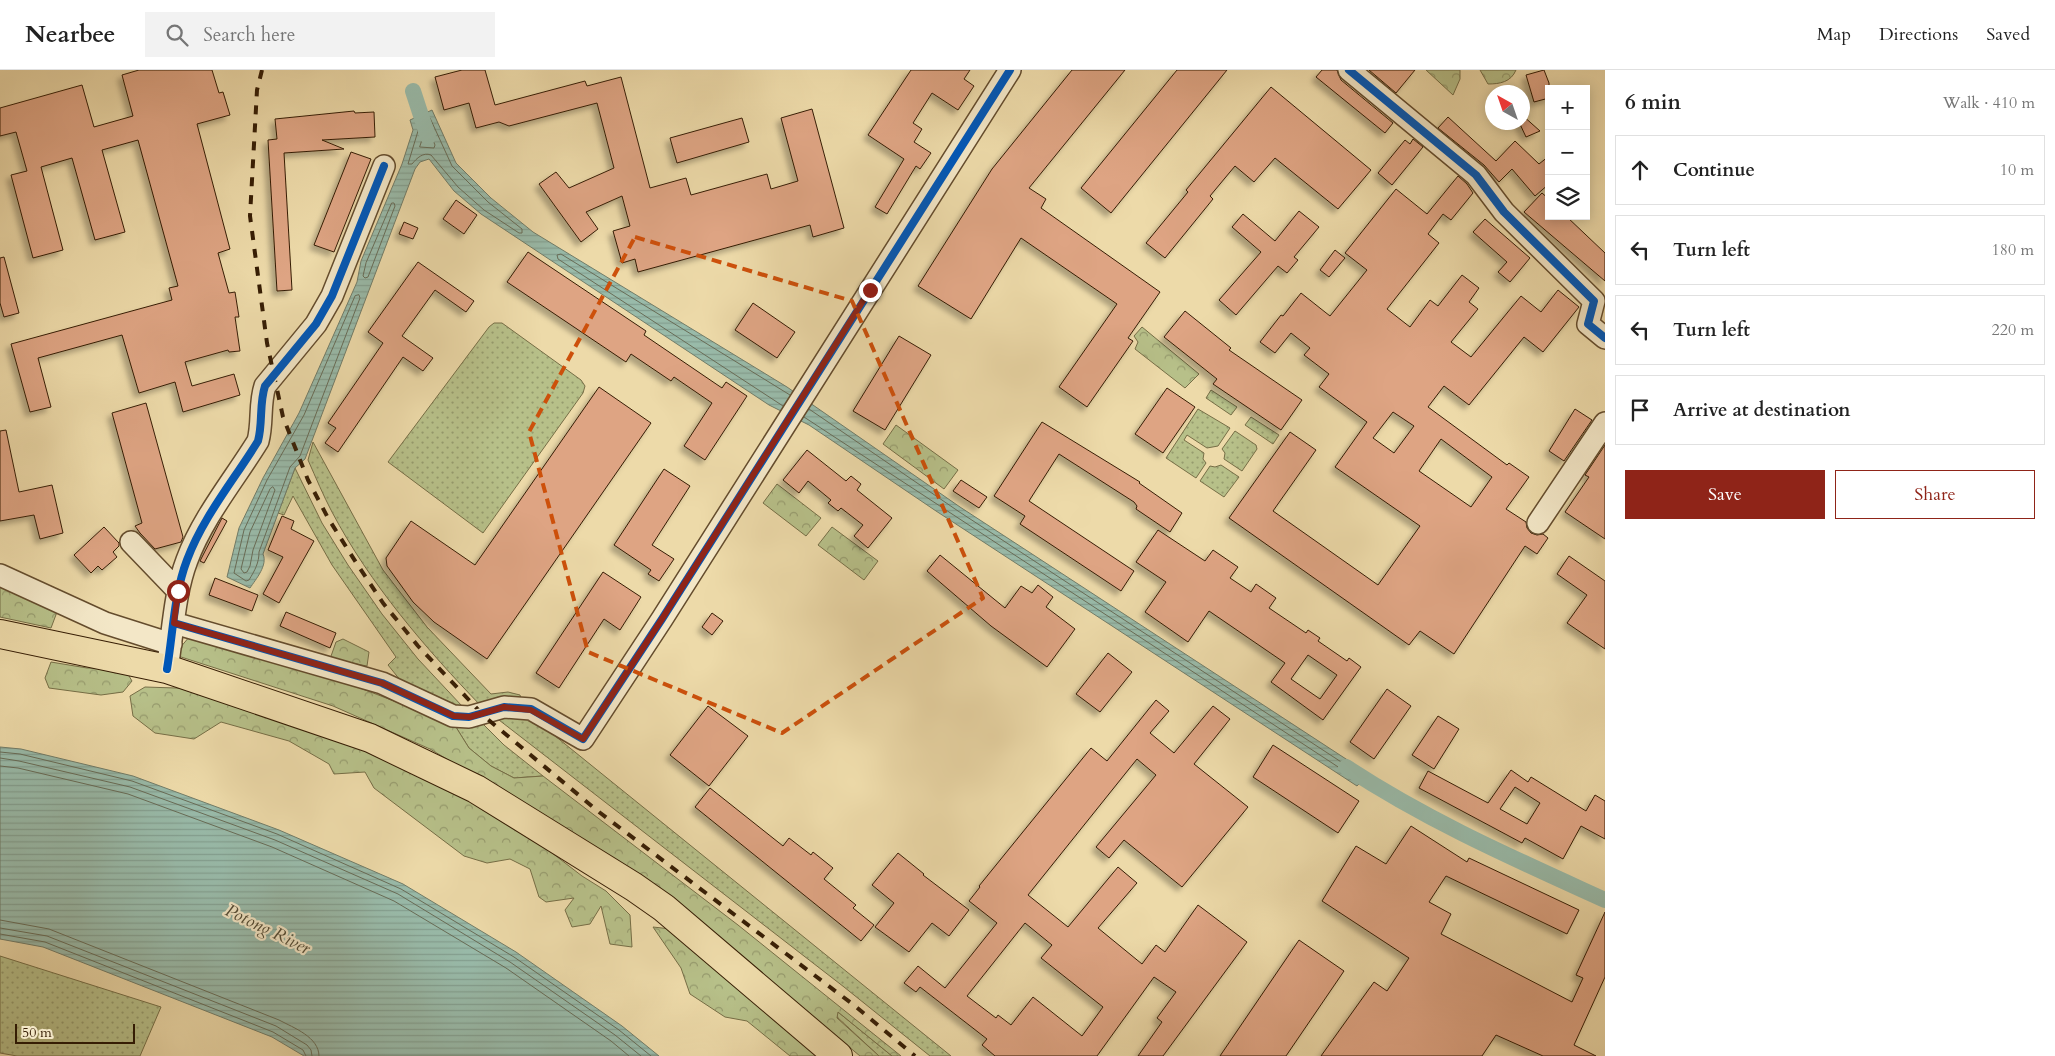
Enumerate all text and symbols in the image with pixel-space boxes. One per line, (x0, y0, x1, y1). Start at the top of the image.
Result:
search box (145, 12, 495, 57)
text: Nearbee (25, 18, 115, 51)
icon: search (163, 21, 191, 49)
text: Search here (203, 22, 295, 48)
text: Map (1817, 22, 1851, 47)
text: Directions (1879, 22, 1958, 47)
text: Saved (1986, 22, 2030, 47)
north arrow (1485, 85, 1530, 130)
map controls (1545, 85, 1590, 220)
button: + (1545, 85, 1590, 130)
text: 6 min (1625, 88, 1681, 117)
text: Walk · 410 m (1943, 92, 2035, 114)
button: − (1545, 130, 1590, 175)
icon: ahead (1626, 156, 1654, 184)
text: Continue (1673, 157, 1755, 183)
text: 10 m (2000, 159, 2034, 181)
button: layers (1545, 175, 1590, 220)
icon: left (1626, 236, 1654, 264)
text: Turn left (1673, 237, 1750, 263)
text: 180 m (1992, 239, 2034, 261)
route end (859, 279, 882, 302)
icon: left (1626, 316, 1654, 344)
text: Turn left (1673, 317, 1750, 343)
text: 220 m (1992, 319, 2034, 341)
icon: arrive (1626, 396, 1654, 424)
text: Arrive at destination (1673, 397, 1850, 423)
button: Save (1625, 470, 1825, 519)
button: Share (1835, 470, 2035, 519)
route start (167, 580, 190, 603)
water label: Potong River (221, 898, 316, 961)
scale bar (15, 1021, 135, 1044)
text: 50 m (22, 1023, 52, 1042)

